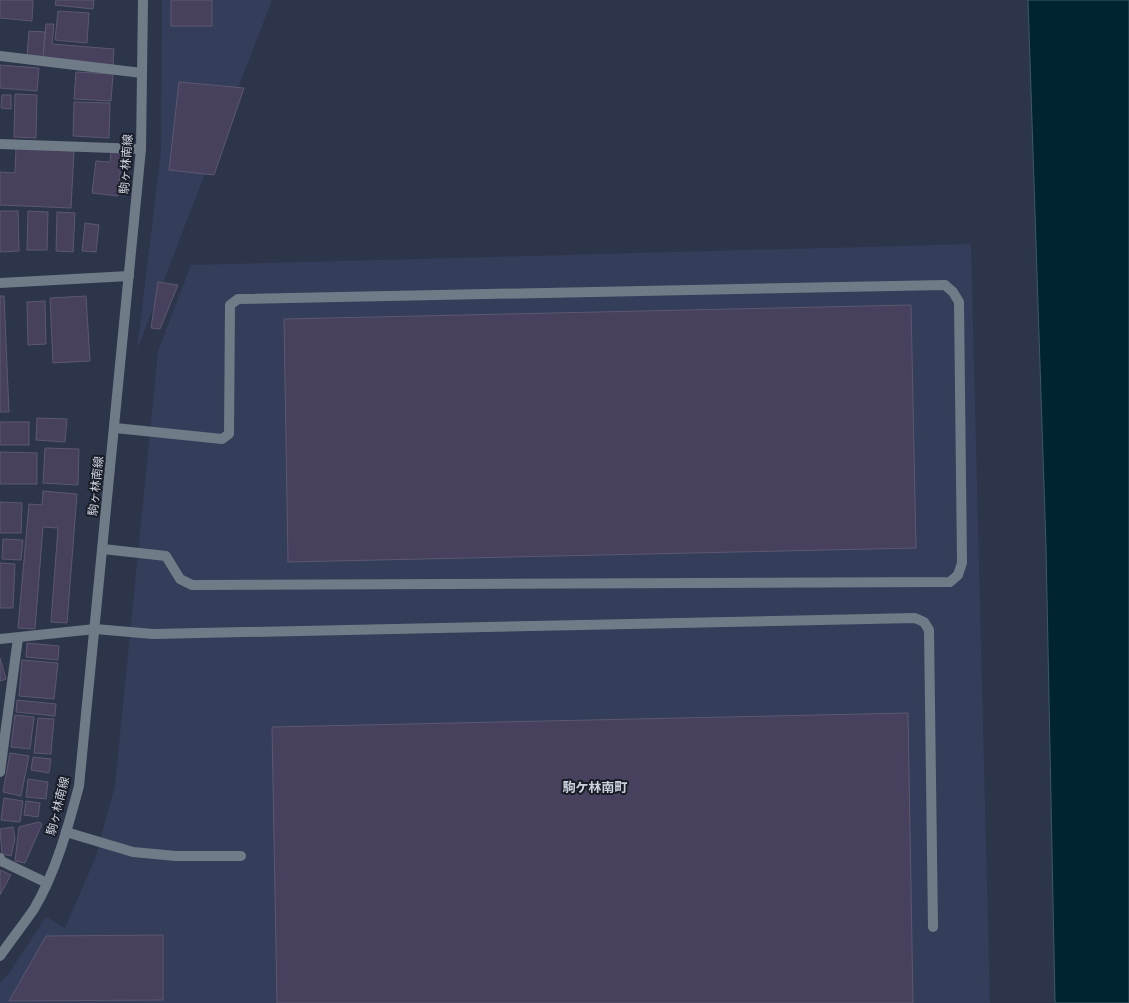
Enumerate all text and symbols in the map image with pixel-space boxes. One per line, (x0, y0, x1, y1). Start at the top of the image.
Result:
street label: 駒ヶ林南線 (117, 134, 135, 194)
street label: 駒ヶ林南線 (86, 455, 106, 517)
street label: 駒ヶ林南線 (44, 775, 72, 837)
district label: 駒ケ林南町 (562, 780, 628, 795)

